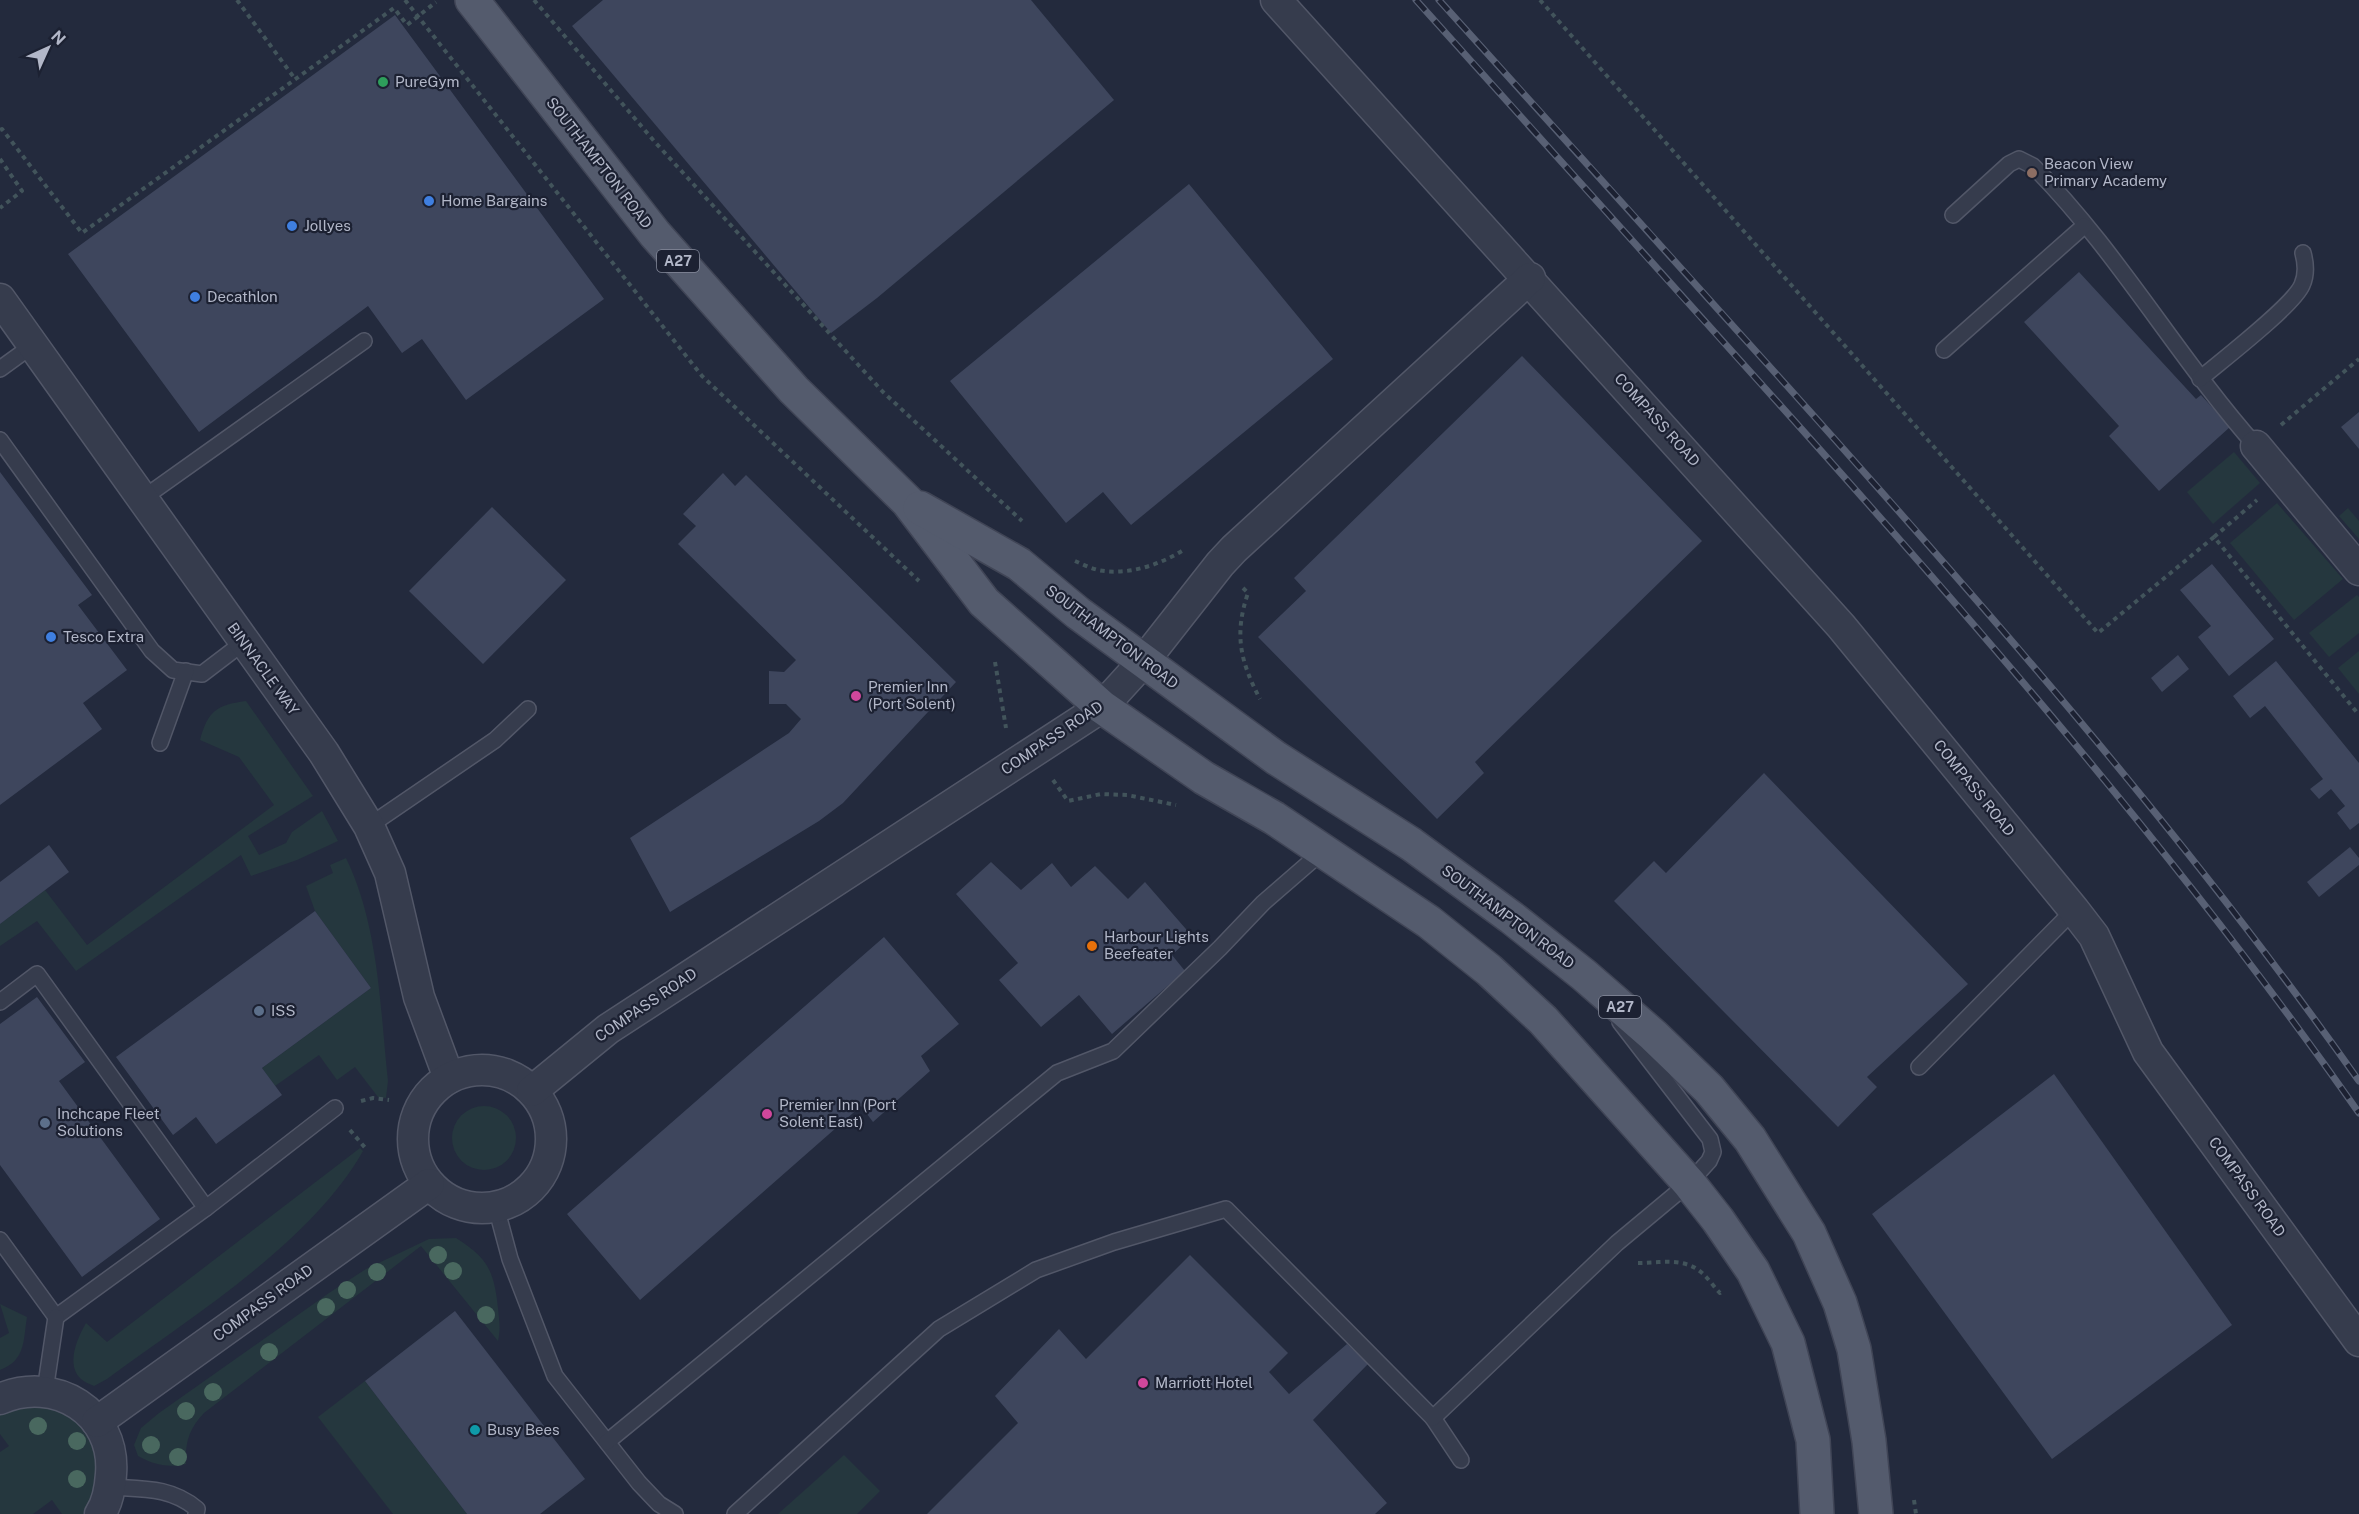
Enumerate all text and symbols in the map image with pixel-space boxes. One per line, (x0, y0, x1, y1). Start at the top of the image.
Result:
north arrow (18, 18, 78, 78)
text: N (47, 27, 69, 49)
place label: PureGym (395, 73, 460, 90)
marker: PureGym (376, 75, 390, 89)
street label: SOUTHAMPTON ROAD (543, 94, 656, 231)
place label: Beacon View Primary Academy (2044, 155, 2167, 189)
marker: Beacon View Primary Academy (2025, 166, 2039, 180)
place label: Home Bargains (441, 192, 547, 209)
marker: Home Bargains (422, 194, 436, 208)
place label: Jollyes (304, 217, 351, 234)
marker: Jollyes (285, 219, 299, 233)
road number: A27 (657, 250, 699, 272)
place label: Decathlon (207, 288, 278, 305)
marker: Decathlon (188, 290, 202, 304)
street label: COMPASS ROAD (1611, 370, 1704, 470)
street label: SOUTHAMPTON ROAD (1043, 581, 1182, 692)
street label: BINNACLE WAY (224, 619, 303, 718)
place label: Tesco Extra (63, 628, 144, 645)
marker: Tesco Extra (44, 630, 58, 644)
place label: Premier Inn (Port Solent) (868, 678, 956, 712)
marker: Premier Inn (Port Solent) (849, 689, 863, 703)
street label: COMPASS ROAD (998, 697, 1106, 778)
street label: COMPASS ROAD (1930, 736, 2018, 839)
street label: SOUTHAMPTON ROAD (1439, 861, 1578, 972)
place label: Harbour Lights Beefeater (1104, 928, 1209, 962)
marker: Harbour Lights Beefeater (1085, 939, 1099, 953)
street label: COMPASS ROAD (592, 964, 700, 1045)
road number: A27 (1599, 996, 1641, 1018)
place label: ISS (271, 1002, 295, 1019)
marker: ISS (252, 1004, 266, 1018)
place label: Premier Inn (Port Solent East) (779, 1096, 897, 1130)
place label: Inchcape Fleet Solutions (57, 1105, 160, 1139)
marker: Premier Inn (Port Solent East) (760, 1107, 774, 1121)
marker: Inchcape Fleet Solutions (38, 1116, 52, 1130)
street label: COMPASS ROAD (2206, 1134, 2289, 1240)
street label: COMPASS ROAD (210, 1261, 316, 1344)
place label: Marriott Hotel (1155, 1374, 1253, 1391)
marker: Marriott Hotel (1136, 1376, 1150, 1390)
place label: Busy Bees (487, 1421, 560, 1438)
marker: Busy Bees (468, 1423, 482, 1437)

